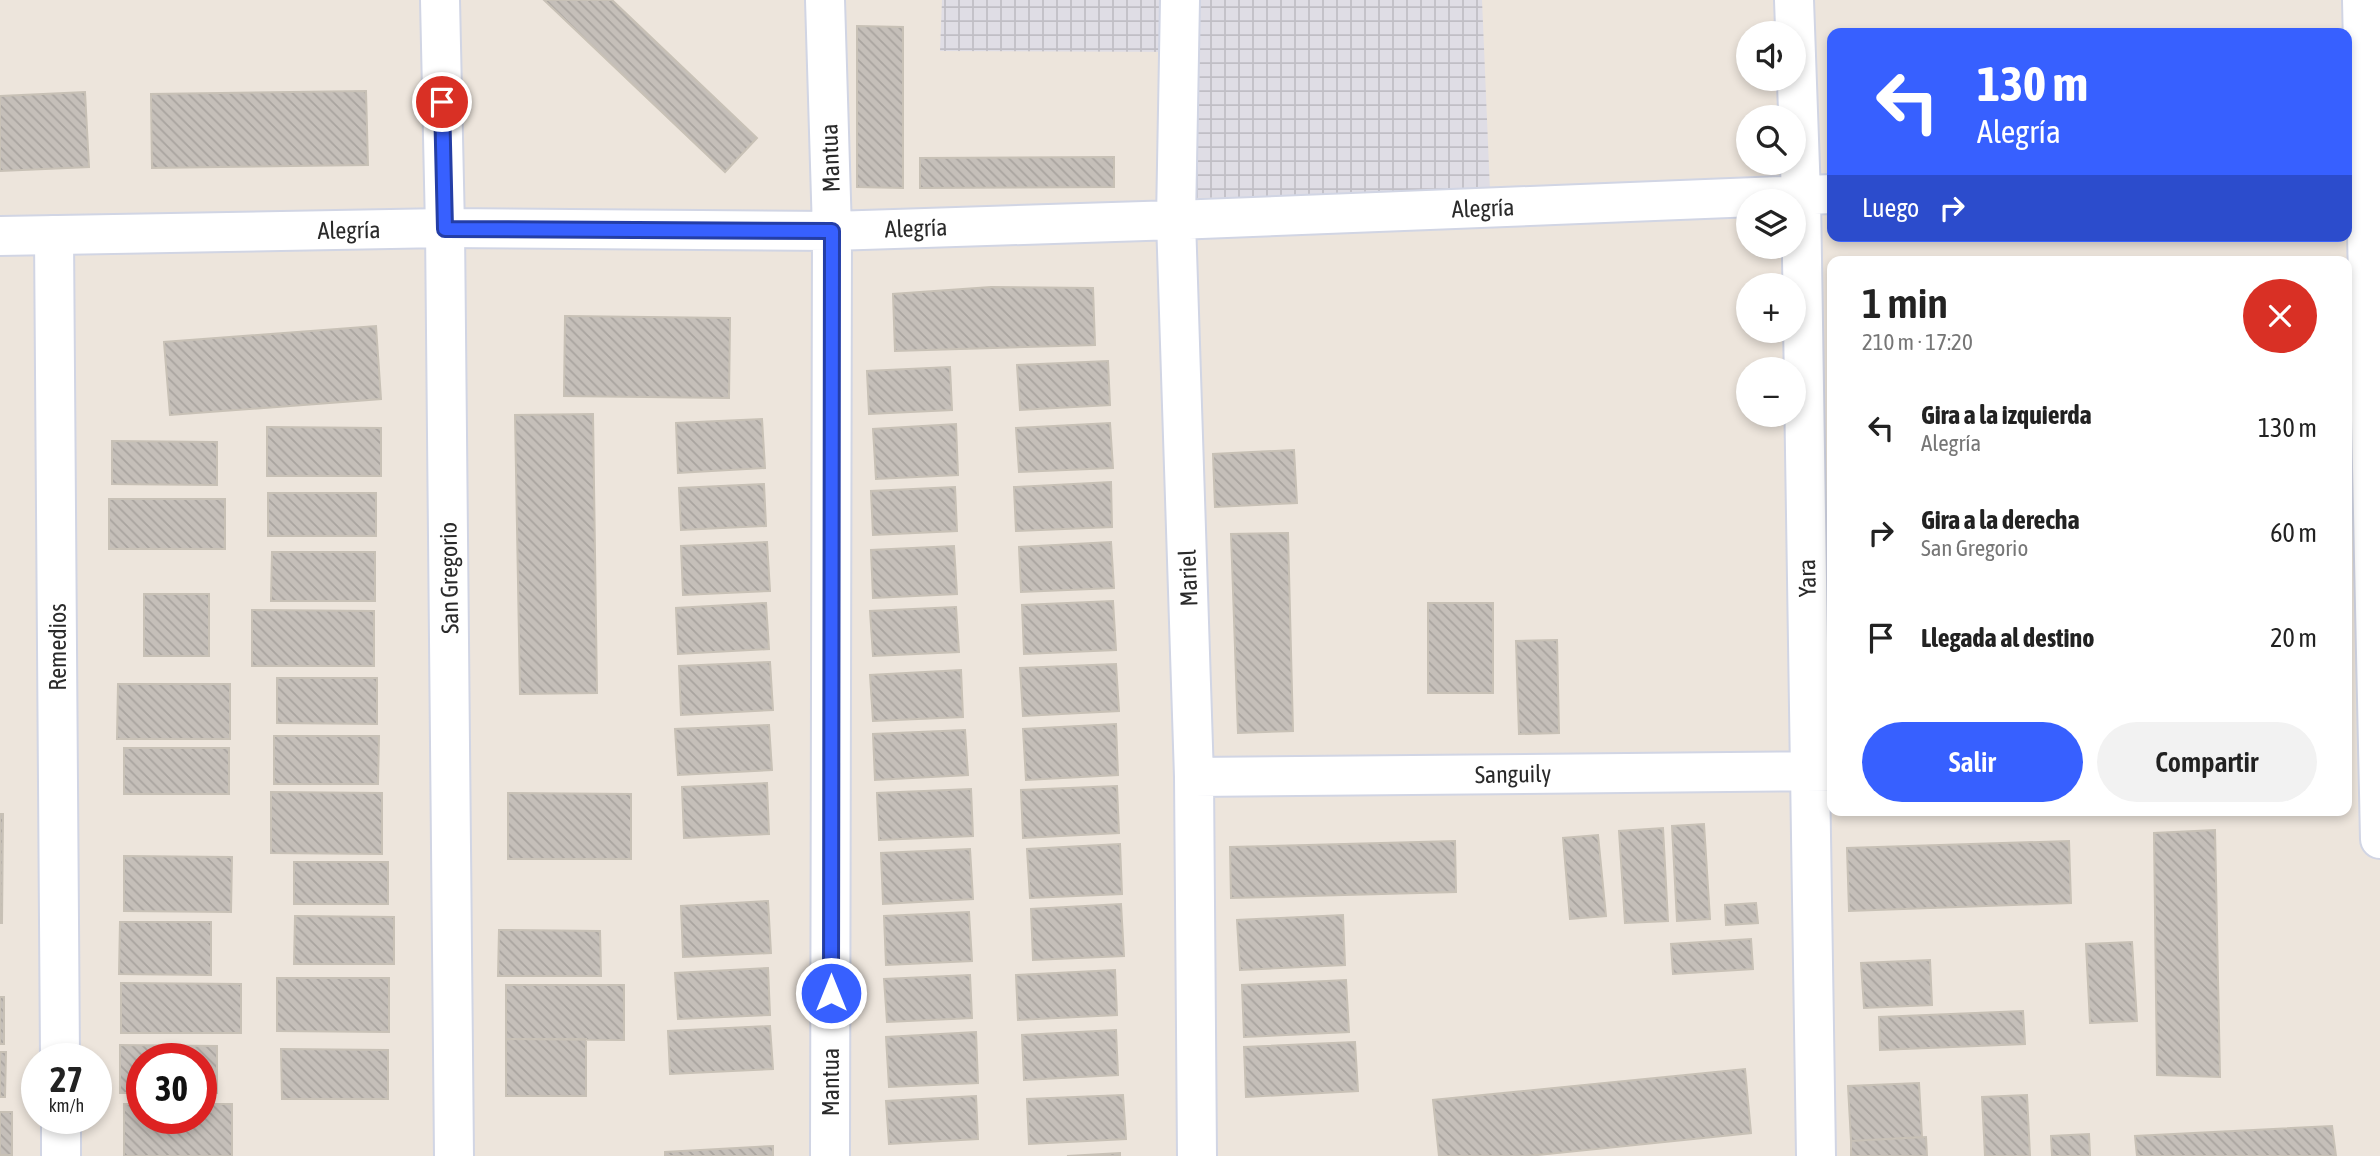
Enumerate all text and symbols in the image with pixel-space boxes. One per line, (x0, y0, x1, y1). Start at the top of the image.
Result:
map controls (1736, 21, 1806, 427)
button: sound (1736, 21, 1806, 91)
text: 130 m (1977, 55, 2088, 111)
icon: left (1862, 56, 1953, 147)
pin (412, 72, 472, 132)
icon: arrive (423, 83, 461, 121)
button: search (1736, 105, 1806, 175)
text: Alegría (1977, 113, 2061, 150)
street label: Mantua (815, 123, 845, 193)
button: layers (1736, 189, 1806, 259)
icon: right (1933, 189, 1971, 227)
street label: Alegría (1451, 193, 1515, 223)
text: Luego (1862, 193, 1919, 223)
street label: Alegría (884, 213, 948, 243)
street label: Alegría (317, 216, 381, 244)
button: + (1736, 273, 1806, 343)
text: 1 min (1862, 279, 1948, 327)
button: close (2243, 279, 2317, 353)
text: 210 m · 17:20 (1862, 329, 1973, 355)
button: − (1736, 357, 1806, 427)
text: Gira a la izquierda (1921, 400, 2092, 430)
icon: left (1862, 409, 1900, 447)
text: 130 m (2258, 413, 2317, 443)
text: Alegría (1921, 430, 1981, 456)
text: Gira a la derecha (1921, 505, 2080, 535)
icon: right (1862, 514, 1900, 552)
text: 60 m (2270, 518, 2317, 548)
street label: San Gregorio (435, 522, 463, 634)
text: San Gregorio (1921, 535, 2028, 561)
street label: Mariel (1173, 548, 1202, 607)
street label: Yara (1793, 559, 1821, 597)
street label: Remedios (44, 603, 71, 691)
icon: arrive (1862, 619, 1900, 657)
text: Llegada al destino (1921, 623, 2094, 653)
text: 20 m (2270, 623, 2317, 653)
button: Salir (1862, 722, 2083, 802)
button: Compartir (2097, 722, 2317, 802)
street label: Sanguily (1475, 760, 1551, 788)
position arrow (794, 956, 868, 1030)
speed limit sign: 30 (126, 1043, 217, 1134)
street label: Mantua (817, 1048, 844, 1116)
text: 27 (50, 1059, 83, 1099)
text: km/h (49, 1095, 84, 1116)

